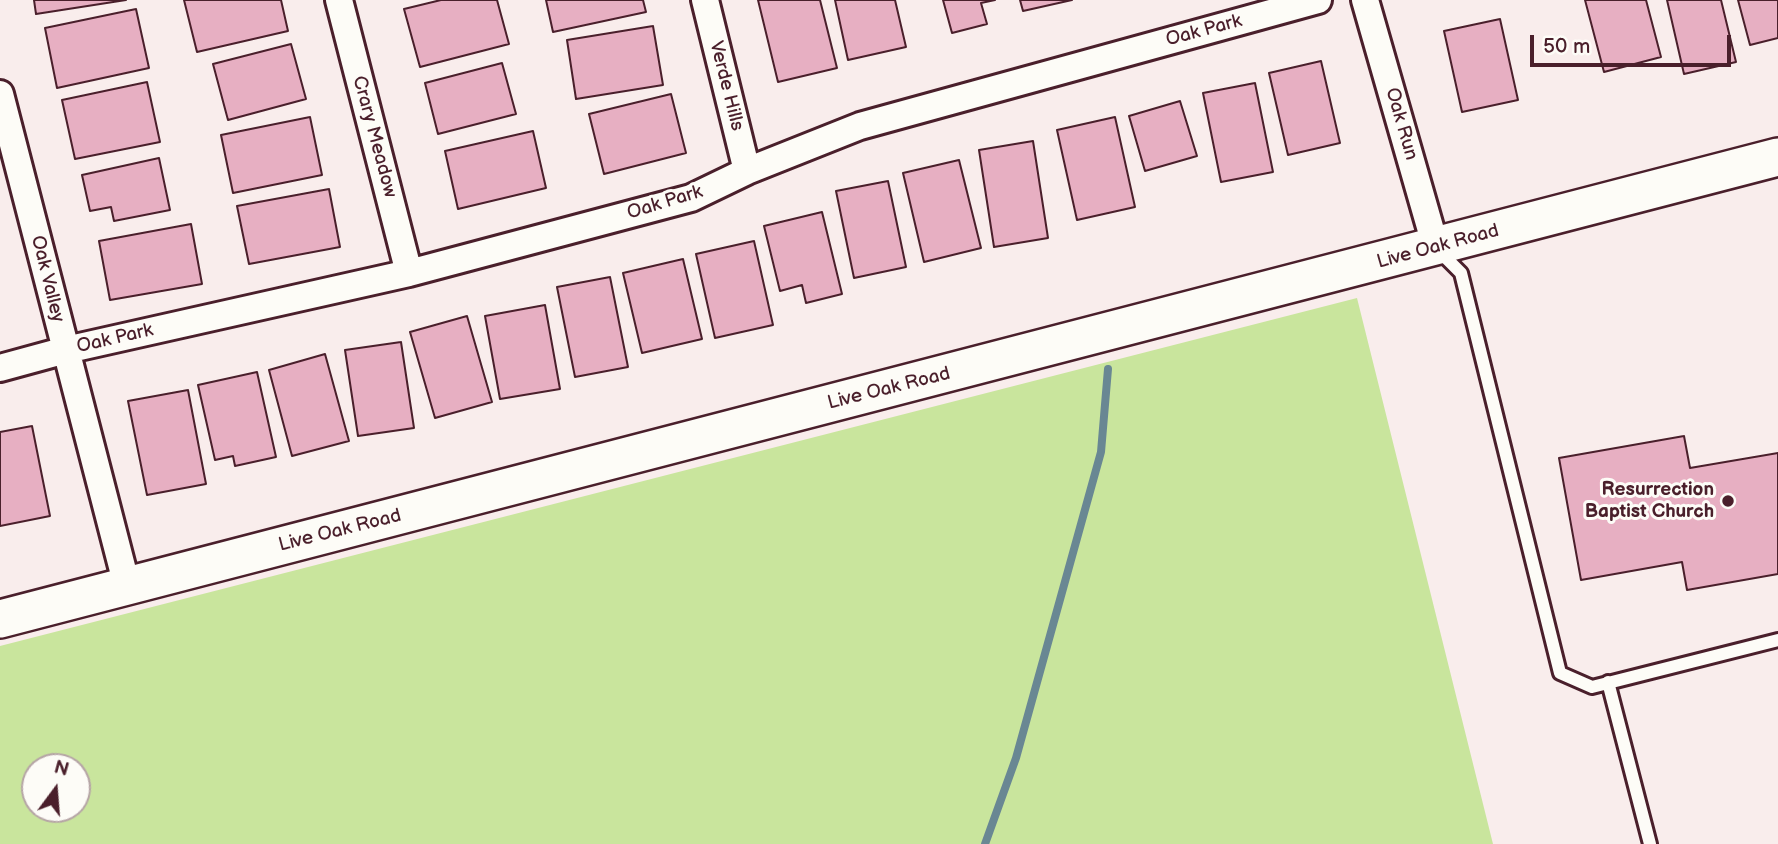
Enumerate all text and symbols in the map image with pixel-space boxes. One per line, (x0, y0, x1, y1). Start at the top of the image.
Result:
street label: Oak Park (1164, 10, 1244, 52)
scale bar (1533, 21, 1734, 65)
text: 50 m (1543, 34, 1590, 59)
street label: Verde Hills (704, 39, 748, 133)
street label: Crary Meadow (347, 74, 401, 200)
street label: Oak Run (1380, 85, 1422, 163)
street label: Oak Park (625, 181, 705, 225)
street label: Live Oak Road (1375, 220, 1501, 274)
street label: Oak Valley (25, 233, 69, 325)
street label: Oak Park (75, 319, 155, 359)
street label: Live Oak Road (825, 363, 953, 415)
place label: Resurrection Baptist Church (1585, 479, 1714, 523)
marker: Resurrection Baptist Church (1720, 493, 1736, 509)
street label: Live Oak Road (276, 505, 404, 557)
north arrow (21, 753, 91, 823)
text: N (51, 756, 71, 782)

